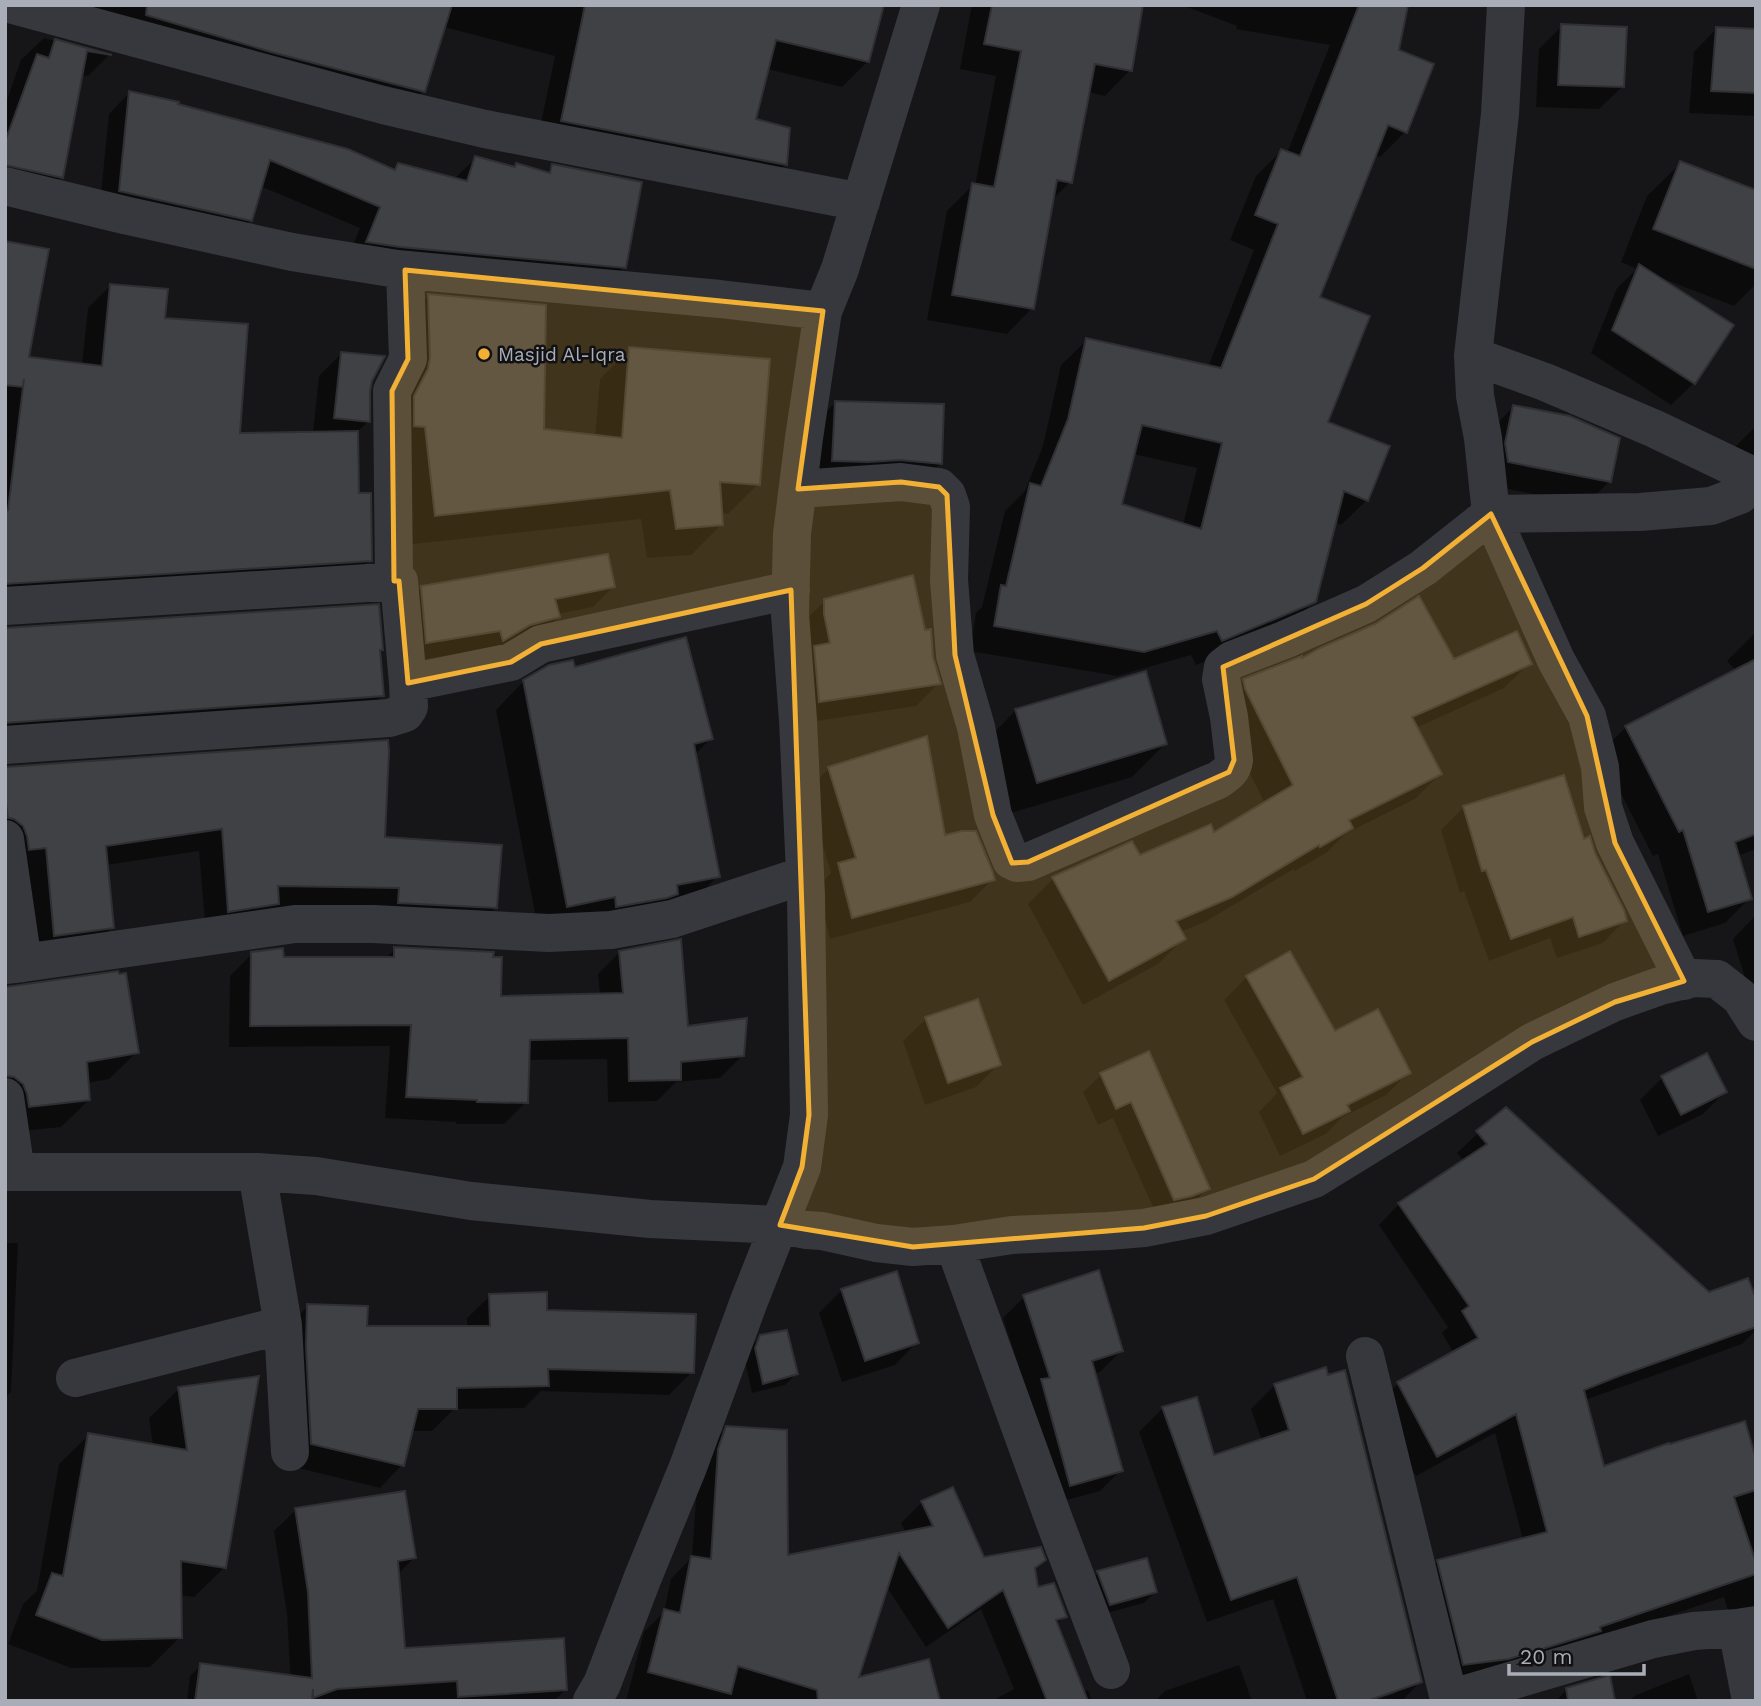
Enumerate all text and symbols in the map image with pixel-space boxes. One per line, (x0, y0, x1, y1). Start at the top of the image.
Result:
place label: Masjid Al-Iqra (498, 343, 626, 366)
marker: Masjid Al-Iqra (476, 346, 492, 362)
scale bar (1509, 1632, 1644, 1676)
text: 20 m (1520, 1644, 1572, 1669)

